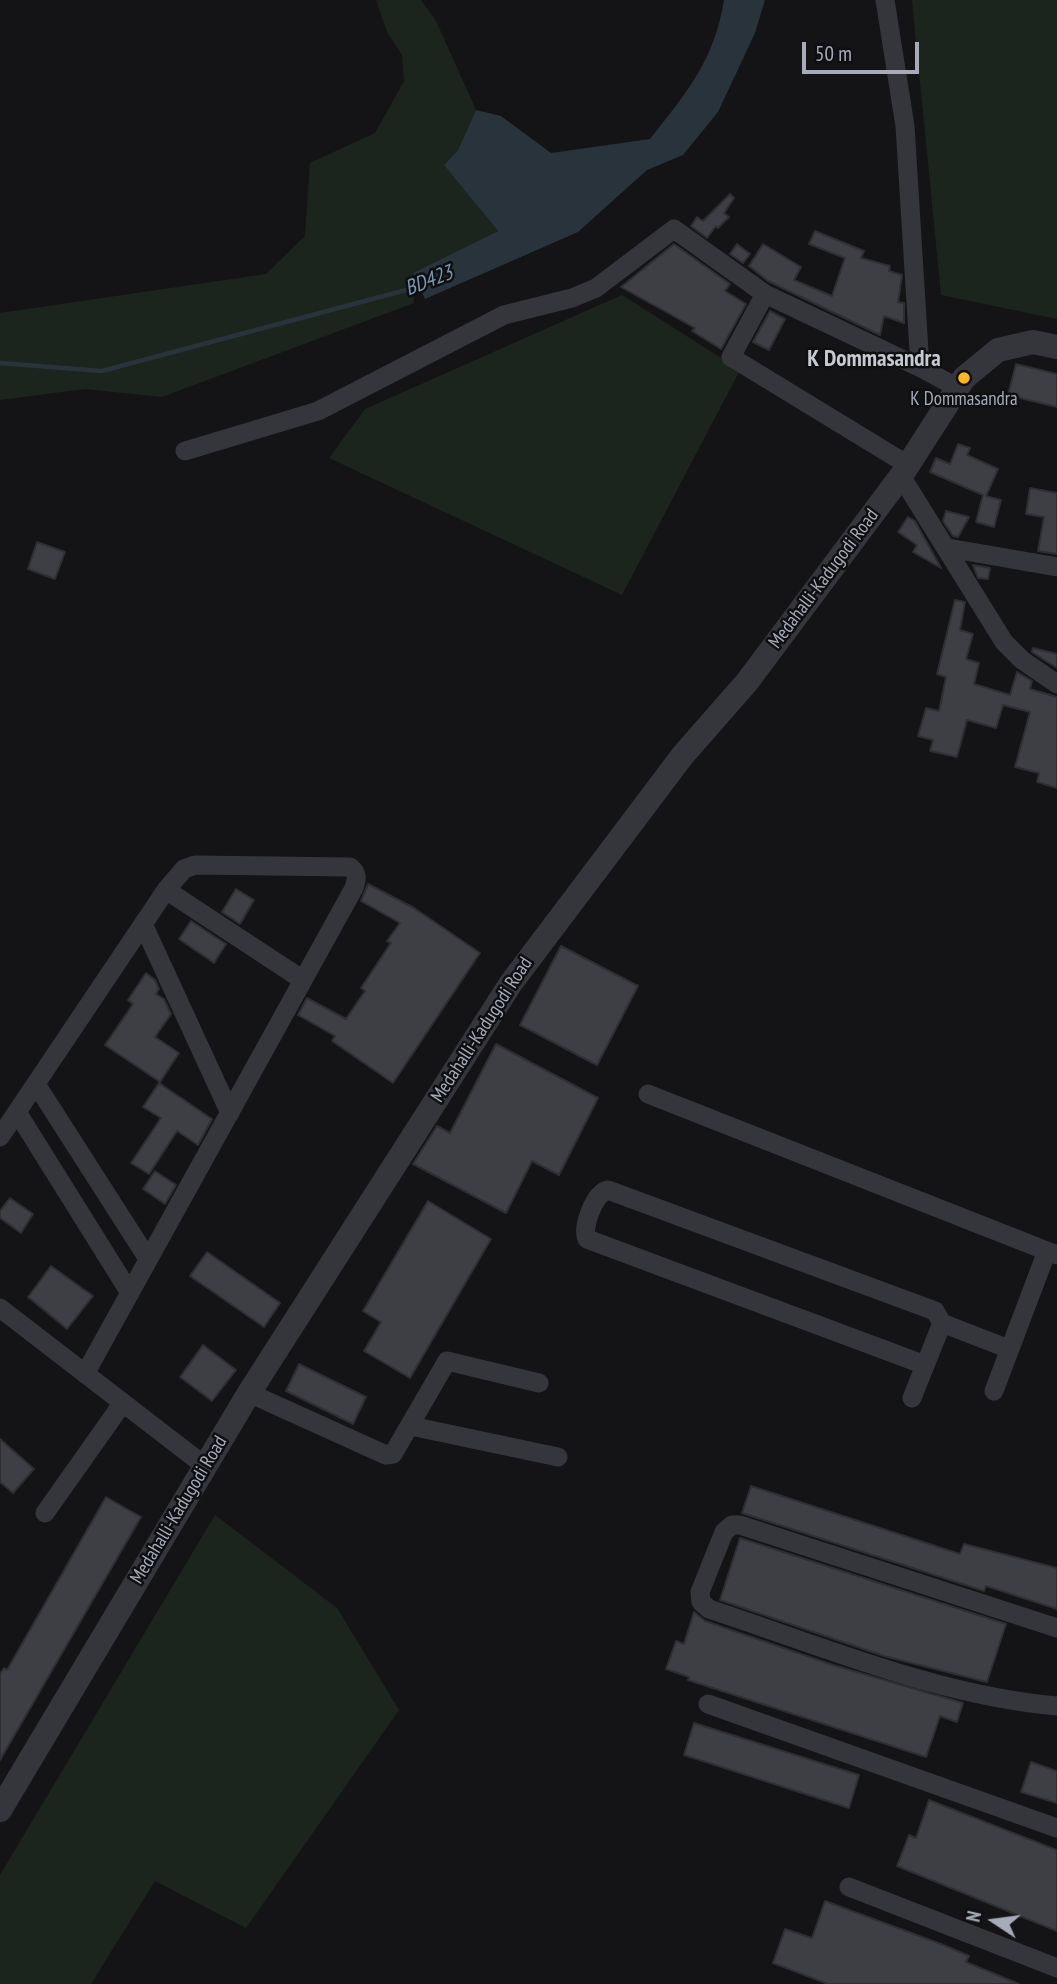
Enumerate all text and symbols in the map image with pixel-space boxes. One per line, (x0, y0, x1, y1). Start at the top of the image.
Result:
scale bar (805, 28, 922, 72)
text: 50 m (815, 40, 852, 67)
water label: BD423 (401, 260, 457, 302)
district label: K Dommasandra (807, 345, 941, 373)
marker: K Dommasandra (956, 370, 972, 386)
place label: K Dommasandra (910, 389, 1018, 411)
street label: Medahalli-Kadugodi Road (764, 505, 884, 653)
street label: Medahalli-Kadugodi Road (427, 953, 537, 1107)
street label: Medahalli-Kadugodi Road (126, 1432, 232, 1588)
north arrow (959, 1886, 1029, 1956)
text: N (961, 1909, 986, 1924)

